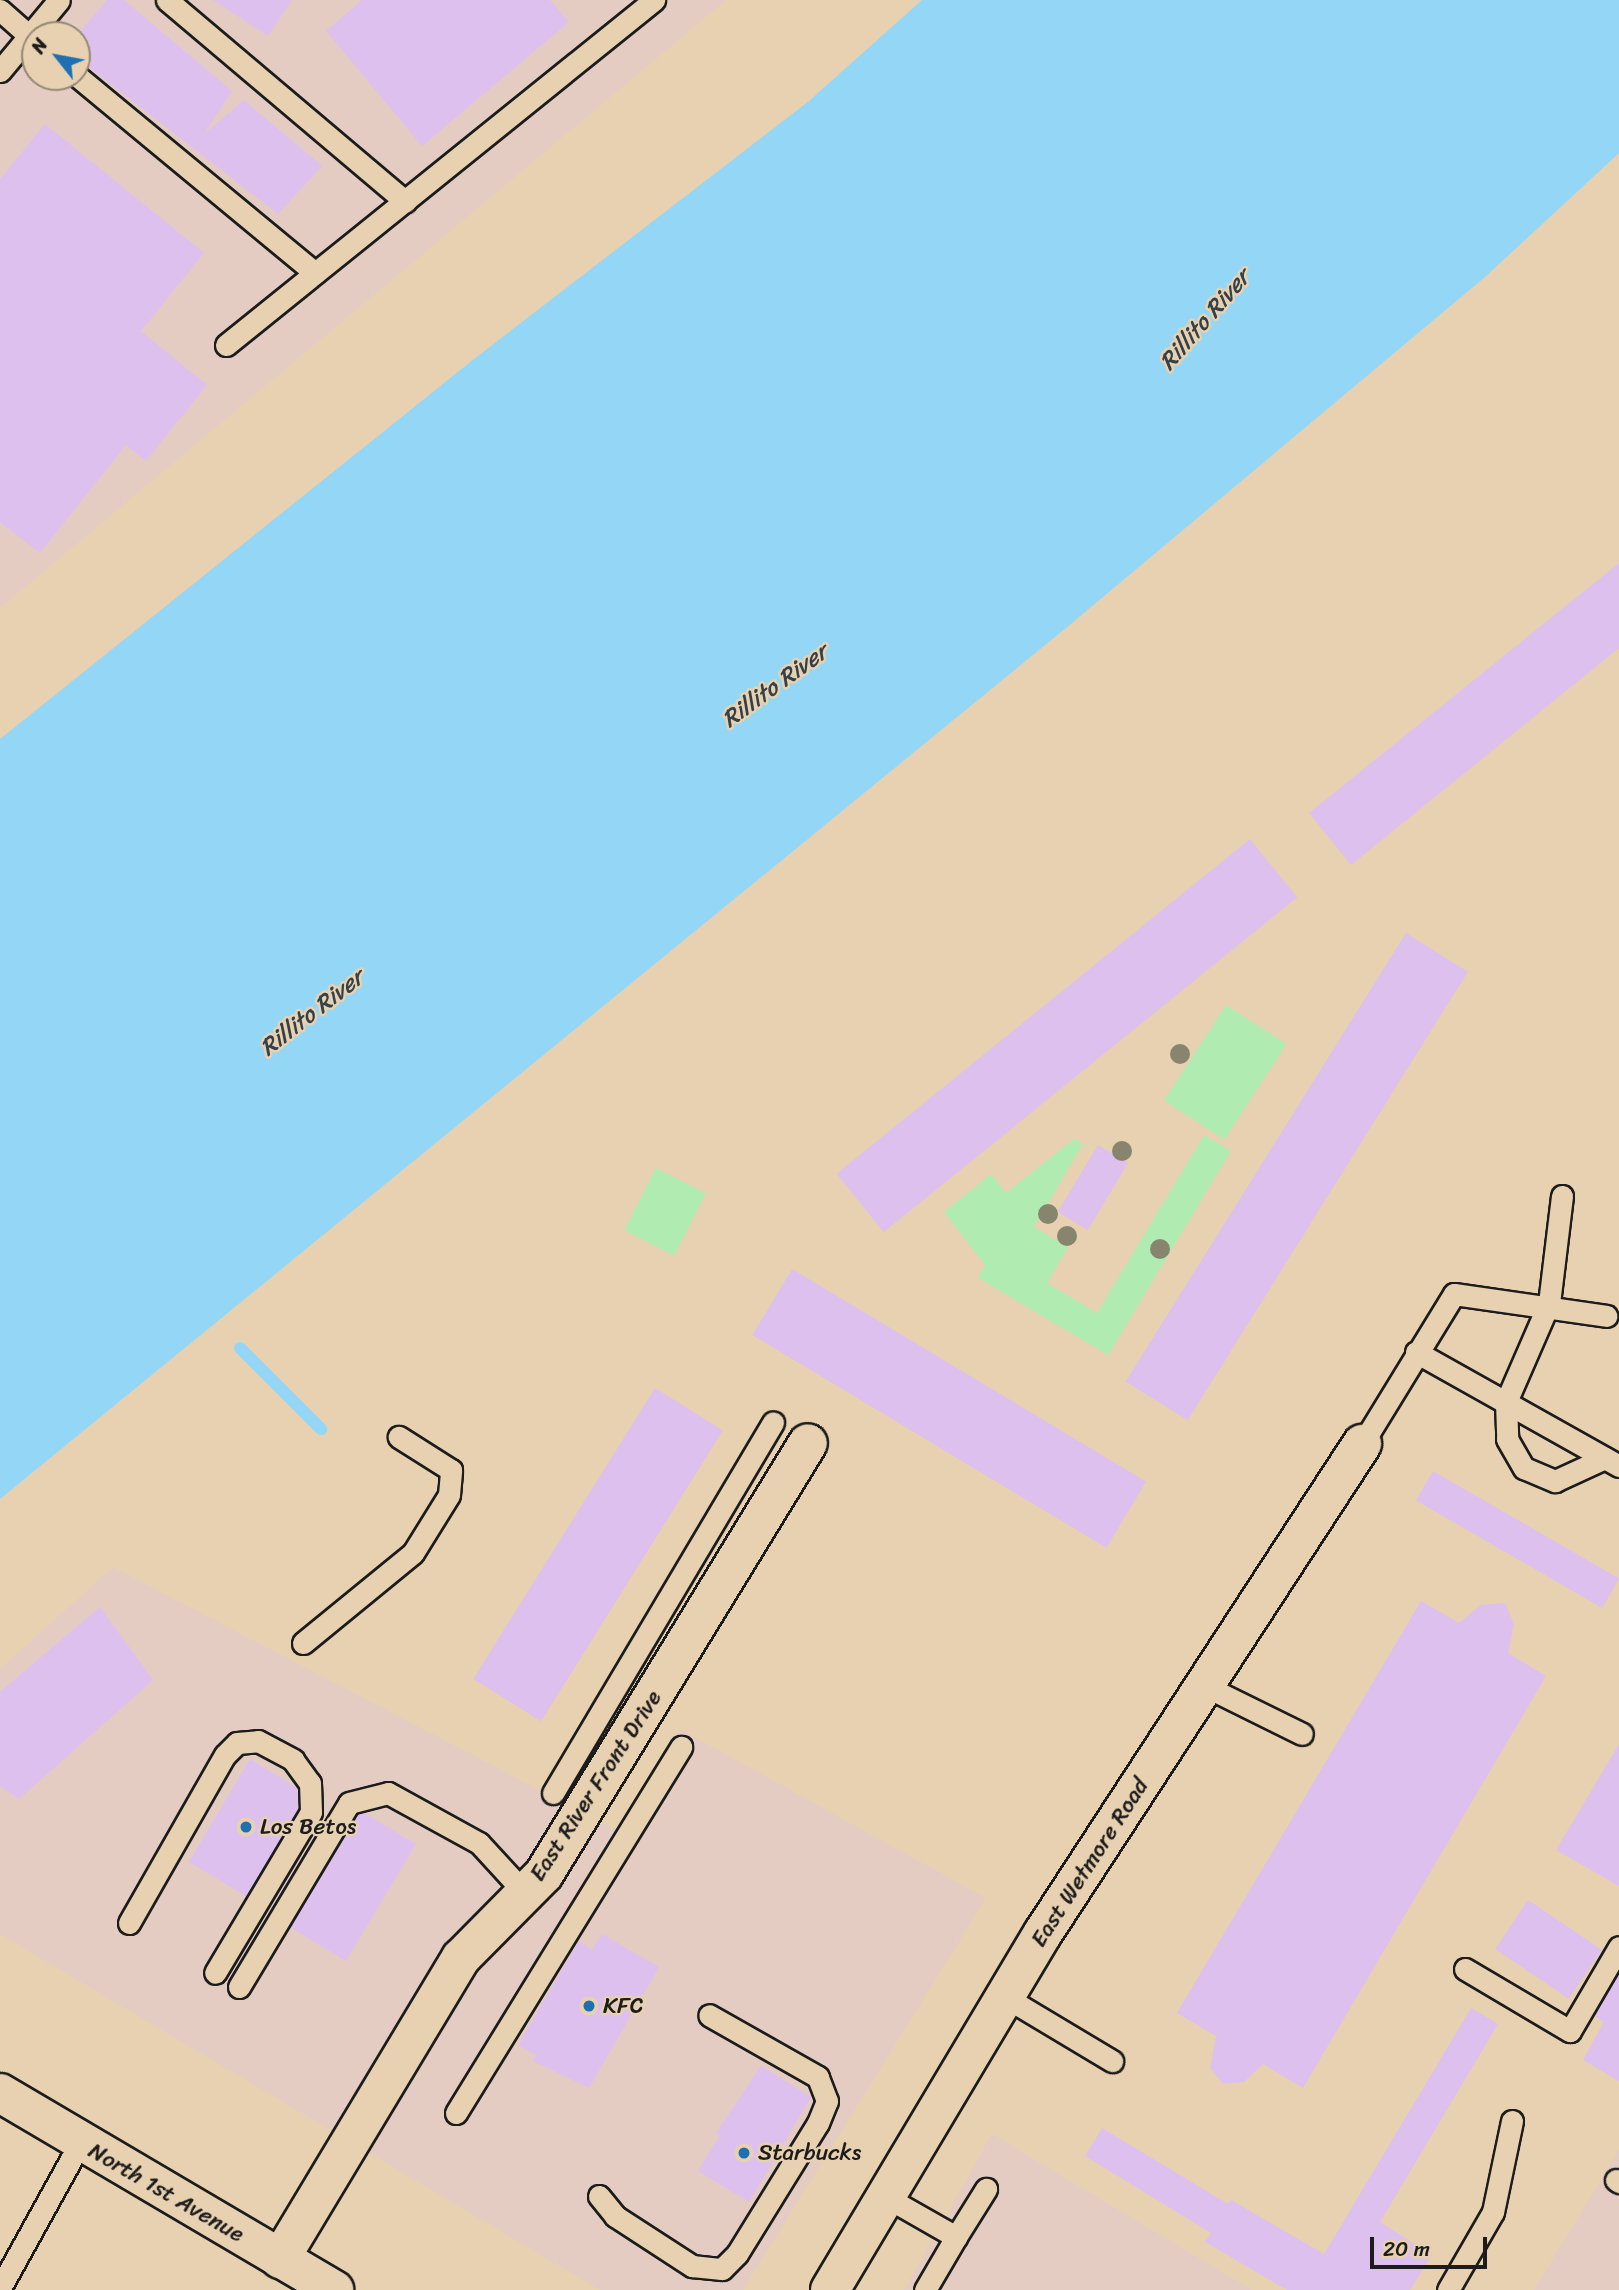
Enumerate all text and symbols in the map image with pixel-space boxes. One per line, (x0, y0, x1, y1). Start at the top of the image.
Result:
north arrow (21, 21, 91, 91)
text: N (22, 32, 57, 60)
water label: Rillito River (1154, 264, 1256, 376)
water label: Rillito River (716, 638, 834, 734)
water label: Rillito River (254, 964, 370, 1062)
street label: East River Front Drive (524, 1685, 668, 1887)
street label: East Wetmore Road (1025, 1773, 1155, 1953)
place label: Los Betos (260, 1813, 358, 1841)
marker: Los Betos (238, 1819, 254, 1835)
place label: KFC (603, 1992, 643, 2020)
marker: KFC (581, 1998, 597, 2014)
street label: North 1st Avenue (83, 2137, 249, 2249)
place label: Starbucks (758, 2139, 861, 2167)
marker: Starbucks (736, 2145, 752, 2161)
scale bar (1374, 2224, 1491, 2268)
text: 20 m (1383, 2230, 1430, 2268)

